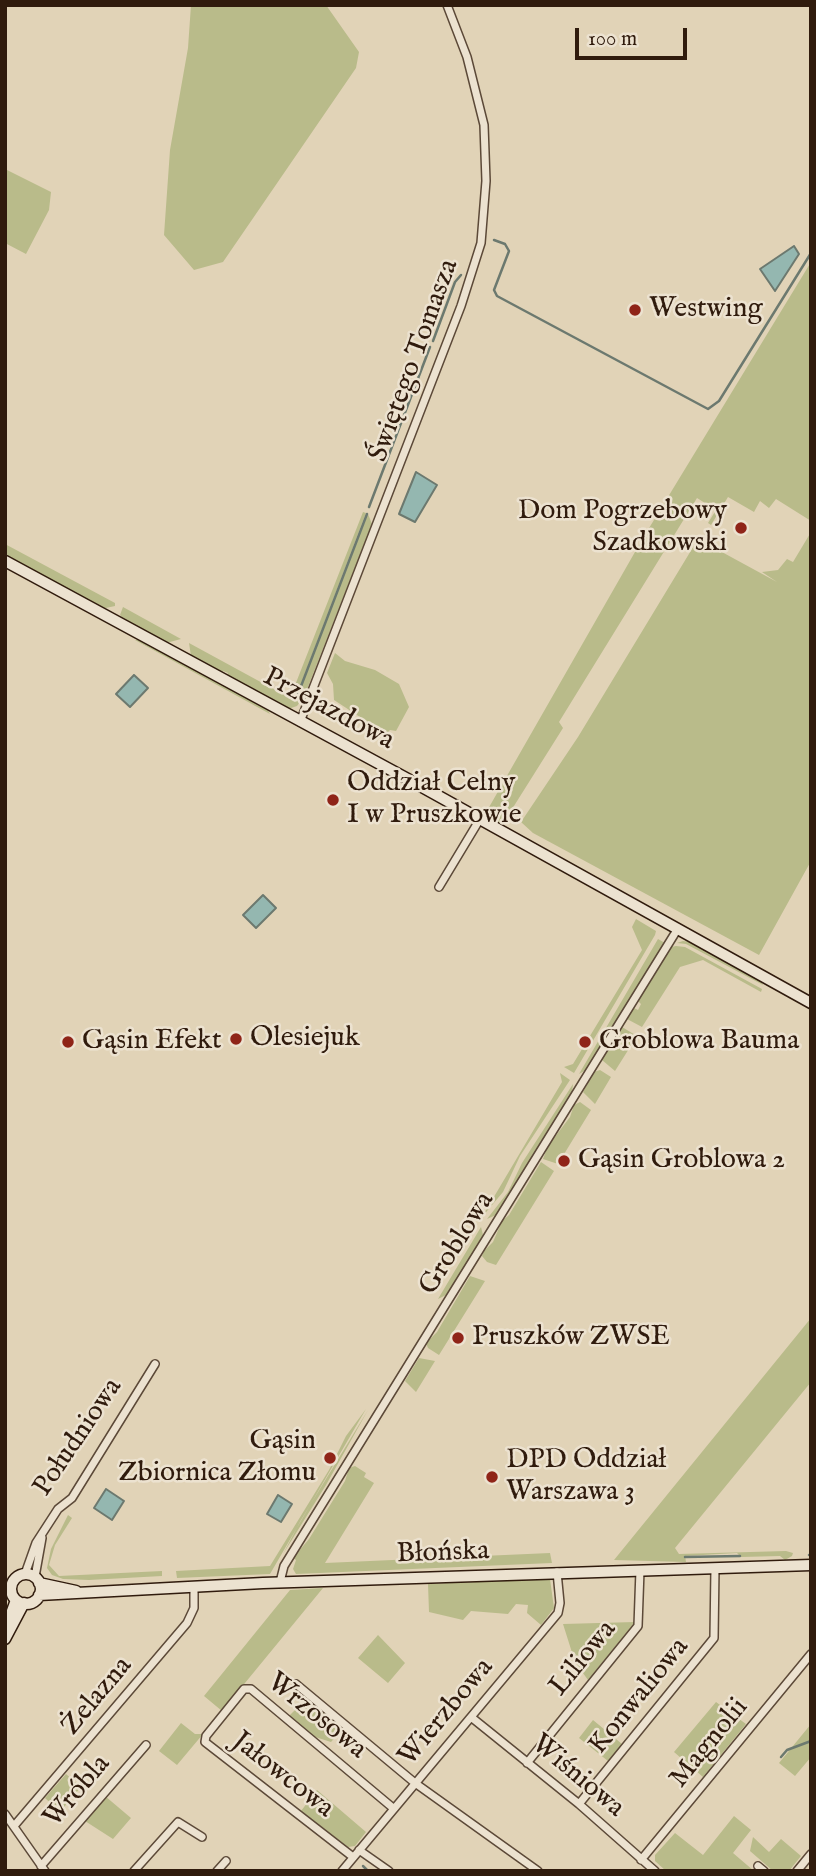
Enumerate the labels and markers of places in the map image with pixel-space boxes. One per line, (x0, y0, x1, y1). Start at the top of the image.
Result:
place label: Westwing (649, 293, 763, 327)
marker: Westwing (627, 302, 643, 318)
place label: Dom Pogrzebowy Szadkowski (518, 495, 727, 561)
marker: Dom Pogrzebowy Szadkowski (733, 520, 749, 536)
place label: Oddział Celny I w Pruszkowie (347, 767, 522, 833)
marker: Oddział Celny I w Pruszkowie (325, 792, 341, 808)
place label: Olesiejuk (250, 1022, 360, 1056)
place label: Gąsin Efekt (82, 1025, 222, 1059)
place label: Groblowa Bauma (599, 1025, 799, 1059)
marker: Olesiejuk (228, 1031, 244, 1047)
marker: Gąsin Efekt (60, 1034, 76, 1050)
marker: Groblowa Bauma (577, 1034, 593, 1050)
place label: Gąsin Groblowa 2 (578, 1144, 785, 1178)
marker: Gąsin Groblowa 2 (556, 1153, 572, 1169)
place label: Pruszków ZWSE (472, 1321, 670, 1355)
marker: Pruszków ZWSE (450, 1330, 466, 1346)
place label: Gąsin Zbiornica Złomu (118, 1425, 316, 1491)
place label: DPD Oddział Warszawa 3 (506, 1444, 666, 1510)
marker: Gąsin Zbiornica Złomu (322, 1450, 338, 1466)
marker: DPD Oddział Warszawa 3 (484, 1469, 500, 1485)

